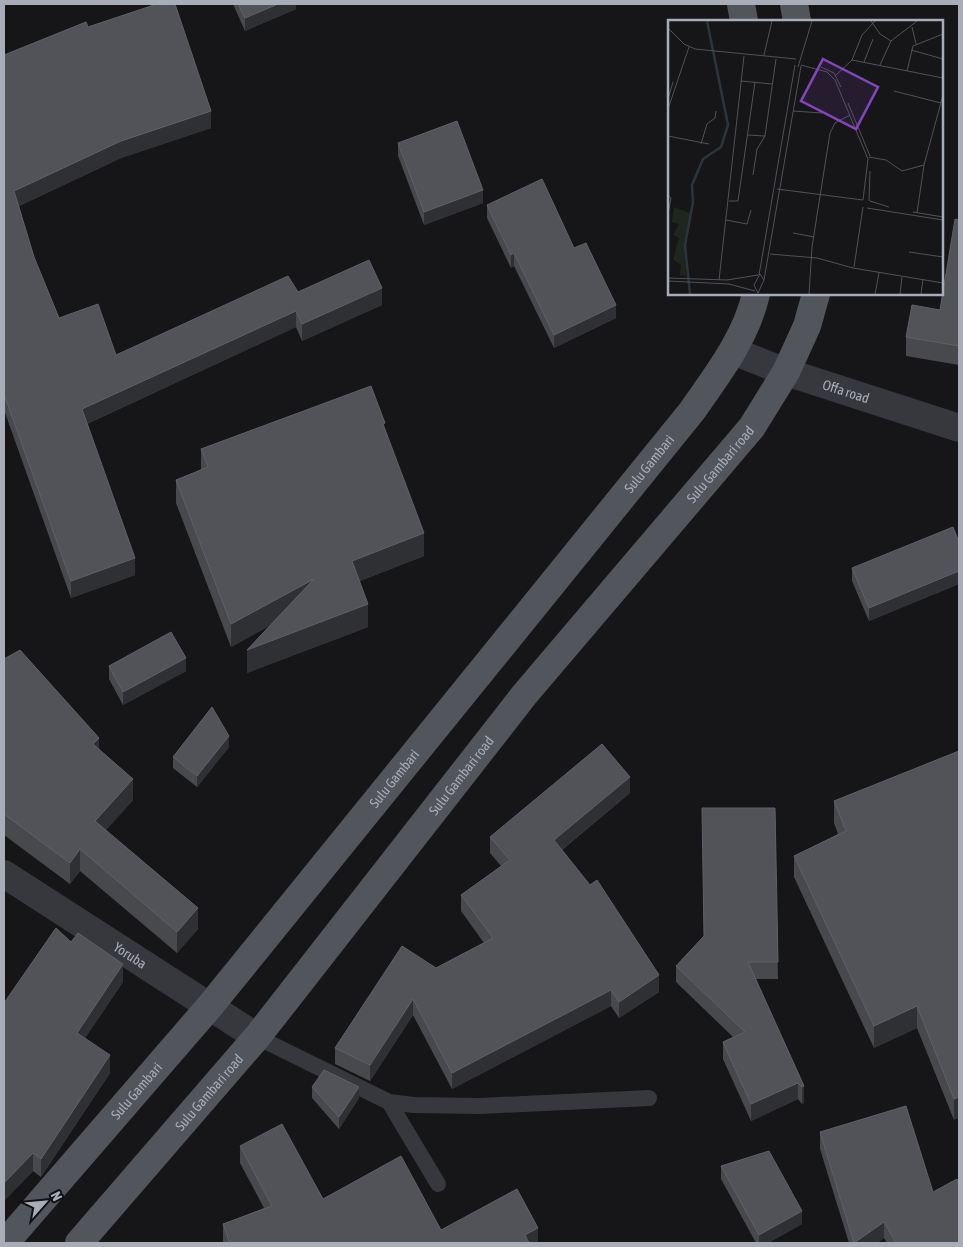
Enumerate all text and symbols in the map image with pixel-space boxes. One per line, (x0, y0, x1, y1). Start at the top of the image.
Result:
inset map (668, 20, 943, 295)
street label: Offa road (821, 376, 871, 406)
street label: Sulu Gambari road (683, 423, 757, 506)
street label: Sulu Gambari (621, 432, 677, 496)
street label: Sulu Gambari road (426, 733, 497, 818)
street label: Sulu Gambari (366, 747, 422, 811)
street label: Yoruba (111, 939, 150, 972)
street label: Sulu Gambari road (172, 1051, 246, 1134)
street label: Sulu Gambari (108, 1059, 165, 1123)
north arrow (20, 1177, 70, 1227)
text: N (48, 1189, 66, 1203)

